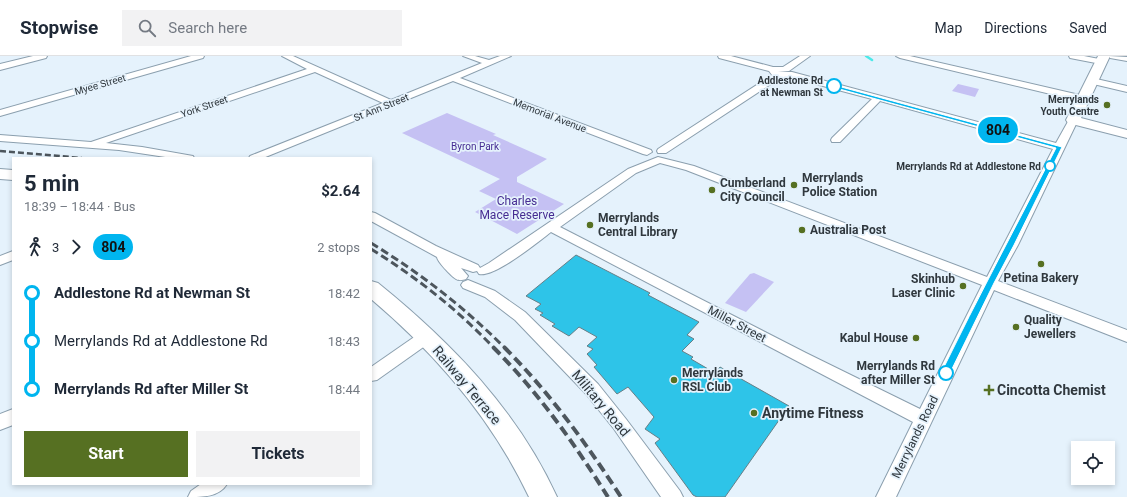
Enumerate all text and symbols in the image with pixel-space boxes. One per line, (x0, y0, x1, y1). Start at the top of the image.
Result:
search box (122, 10, 402, 46)
text: Stopwise (20, 16, 98, 39)
icon: search (136, 17, 158, 39)
text: Search here (168, 19, 247, 37)
text: Map (935, 20, 962, 36)
text: Directions (984, 20, 1047, 36)
text: Saved (1069, 20, 1107, 36)
street label: Myee Street (73, 72, 127, 97)
place label: Addlestone Rd at Newman St (757, 75, 824, 98)
marker: Addlestone Rd at Newman St (826, 78, 842, 94)
street label: St Ann Street (352, 91, 410, 123)
street label: York Street (179, 93, 229, 120)
place label: Merrylands Youth Centre (1041, 94, 1100, 117)
street label: Memorial Avenue (512, 96, 588, 134)
marker: Merrylands Youth Centre (1102, 100, 1112, 110)
line badge: 804 (975, 117, 1021, 143)
text: 804 (986, 122, 1010, 138)
park label: Byron Park (451, 141, 500, 152)
marker: Merrylands Rd at Addlestone Rd (1044, 160, 1056, 172)
place label: Merrylands Rd at Addlestone Rd (896, 161, 1041, 172)
text: 5 min (24, 171, 79, 196)
place label: Merrylands Police Station (802, 171, 877, 199)
place label: Cumberland City Council (720, 176, 786, 204)
marker: Merrylands Police Station (789, 180, 799, 190)
text: $2.64 (321, 182, 360, 200)
marker: Cumberland City Council (707, 185, 717, 195)
park label: Charles Mace Reserve (479, 194, 555, 222)
text: 18:39 – 18:44 · Bus (24, 199, 136, 214)
place label: Merrylands Central Library (598, 211, 678, 239)
marker: Merrylands Central Library (585, 220, 595, 230)
place label: Australia Post (810, 223, 886, 237)
marker: Australia Post (797, 225, 807, 235)
icon: walk (24, 236, 46, 258)
icon: forward (65, 236, 87, 258)
text: 804 (101, 239, 125, 255)
text: 3 (52, 240, 59, 255)
text: 2 stops (317, 240, 360, 255)
marker: Petina Bakery (1036, 259, 1046, 269)
place label: Petina Bakery (1004, 271, 1079, 285)
place label: Skinhub Laser Clinic (892, 272, 955, 300)
marker: Skinhub Laser Clinic (958, 281, 968, 291)
text: Addlestone Rd at Newman St (54, 284, 250, 302)
text: 18:42 (328, 286, 360, 301)
street label: Miller Street (705, 303, 769, 345)
place label: Quality Jewellers (1024, 313, 1076, 341)
marker: Quality Jewellers (1011, 322, 1021, 332)
place label: Kabul House (840, 331, 909, 345)
text: Merrylands Rd at Addlestone Rd (54, 332, 268, 350)
marker: Kabul House (911, 333, 921, 343)
text: 18:43 (328, 334, 360, 349)
street label: Railway Terrace (430, 342, 504, 428)
place label: Merrylands Rd after Miller St (856, 359, 935, 387)
marker: Merrylands Rd after Miller St (938, 365, 954, 381)
place label: Merrylands RSL Club (682, 366, 743, 394)
street label: Military Road (569, 367, 633, 439)
marker: Merrylands RSL Club (669, 375, 679, 385)
text: Merrylands Rd after Miller St (54, 380, 248, 398)
text: 18:44 (328, 382, 360, 397)
place label: Cincotta Chemist (997, 382, 1106, 398)
marker: Cincotta Chemist (984, 385, 994, 395)
street label: Merrylands Road (889, 393, 941, 481)
place label: Anytime Fitness (762, 405, 864, 421)
marker: Anytime Fitness (749, 408, 759, 418)
button: Start (24, 431, 188, 477)
button: Tickets (196, 431, 360, 477)
map controls (1071, 441, 1115, 485)
button: locate (1071, 441, 1115, 485)

